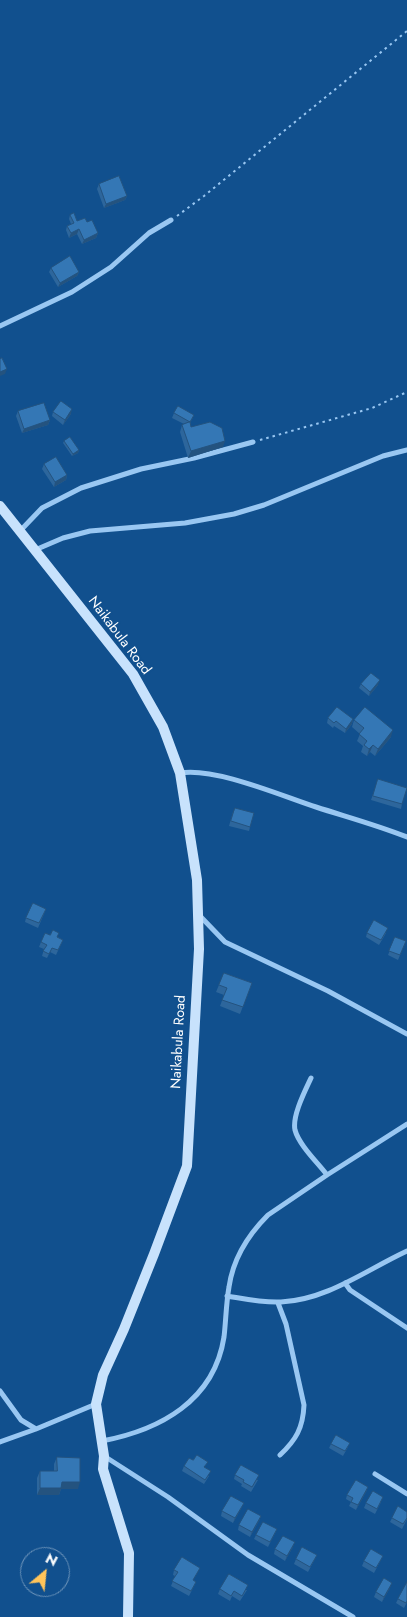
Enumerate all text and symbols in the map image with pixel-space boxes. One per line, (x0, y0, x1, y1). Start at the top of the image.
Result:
street label: Naikabula Road (84, 593, 154, 679)
street label: Naikabula Road (168, 995, 190, 1089)
north arrow (20, 1547, 70, 1597)
text: N (42, 1548, 61, 1571)

